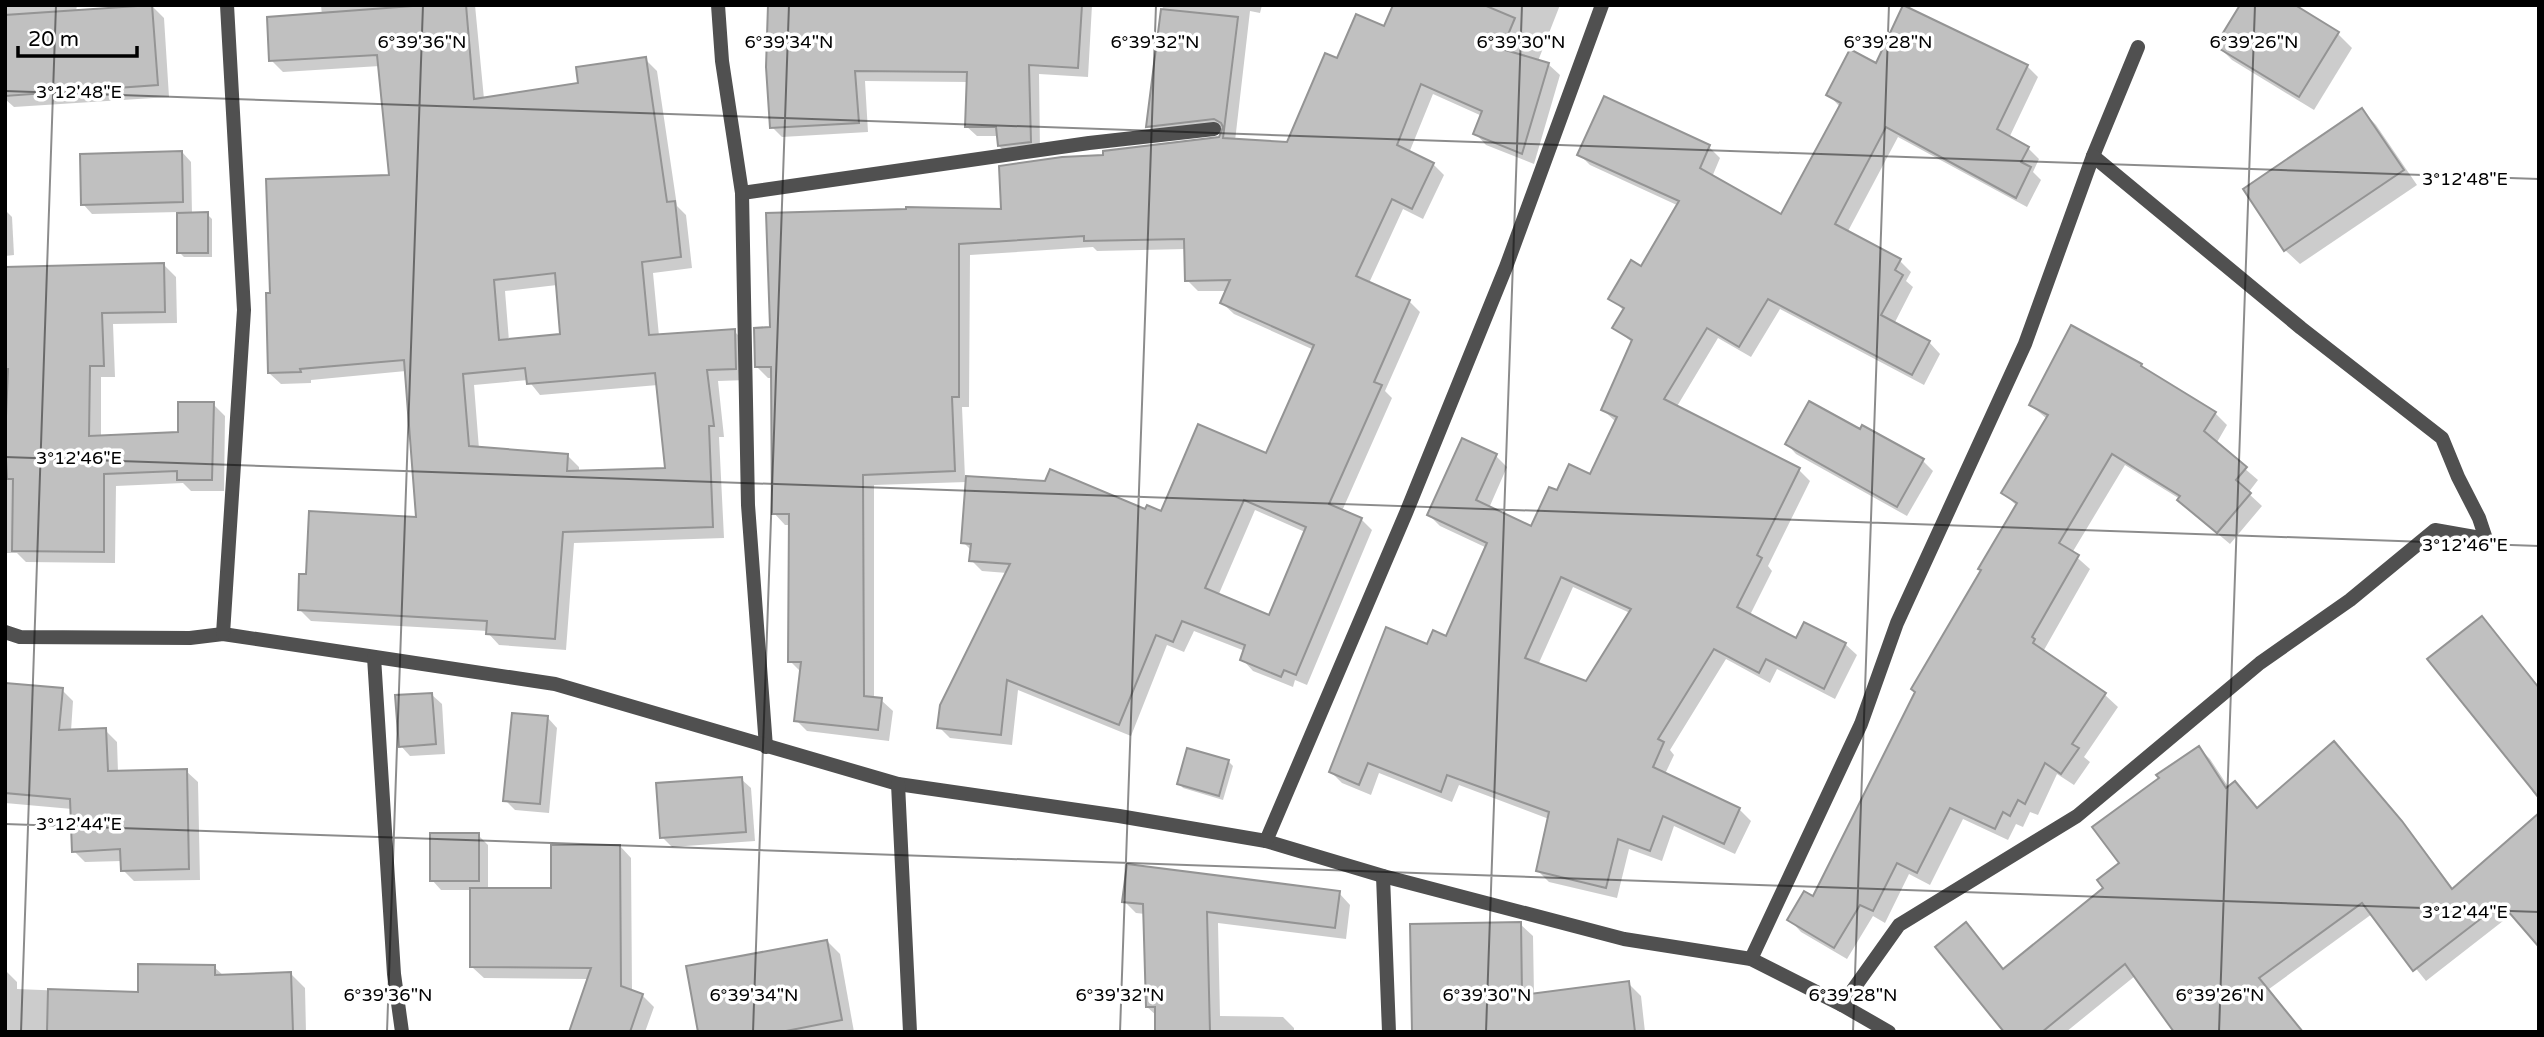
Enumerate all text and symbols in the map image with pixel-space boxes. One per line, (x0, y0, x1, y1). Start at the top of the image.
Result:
scale bar (18, 14, 136, 58)
text: 20 m (28, 27, 79, 52)
text: 6°39'36"N (378, 31, 467, 53)
text: 6°39'34"N (745, 31, 834, 53)
text: 6°39'32"N (1111, 31, 1200, 53)
text: 6°39'30"N (1477, 31, 1566, 53)
text: 6°39'28"N (1844, 31, 1933, 53)
text: 6°39'26"N (2210, 31, 2299, 53)
text: 3°12'48"E (36, 81, 122, 103)
text: 3°12'48"E (2422, 168, 2508, 190)
text: 3°12'46"E (36, 447, 122, 469)
text: 3°12'46"E (2422, 534, 2508, 556)
text: 3°12'44"E (36, 813, 122, 835)
text: 3°12'44"E (2422, 901, 2508, 923)
text: 6°39'36"N (344, 984, 433, 1006)
text: 6°39'34"N (710, 984, 799, 1006)
text: 6°39'32"N (1076, 984, 1165, 1006)
text: 6°39'30"N (1443, 984, 1532, 1006)
text: 6°39'28"N (1809, 984, 1898, 1006)
text: 6°39'26"N (2176, 984, 2265, 1006)

